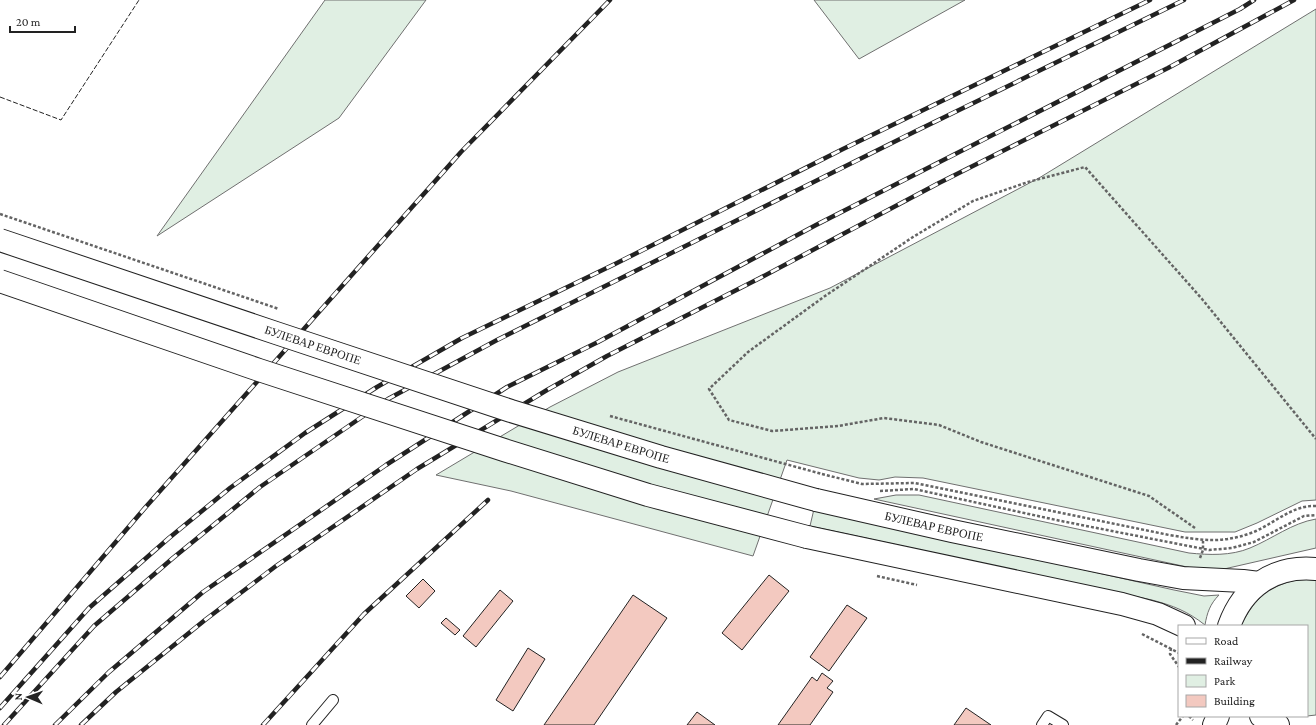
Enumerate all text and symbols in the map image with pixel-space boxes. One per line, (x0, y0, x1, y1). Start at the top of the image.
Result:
scale bar (10, 8, 75, 34)
text: 20 m (16, 15, 41, 29)
street label: БУЛЕВАР ЕВРОПЕ (263, 323, 363, 368)
street label: БУЛЕВАР ЕВРОПЕ (571, 423, 671, 466)
street label: БУЛЕВАР ЕВРОПЕ (883, 509, 985, 544)
legend (1178, 625, 1308, 717)
text: Road (1214, 634, 1239, 648)
text: Railway (1214, 654, 1253, 668)
text: Park (1214, 674, 1236, 688)
north arrow (8, 677, 48, 717)
text: N (12, 692, 24, 701)
text: Building (1214, 694, 1255, 708)

